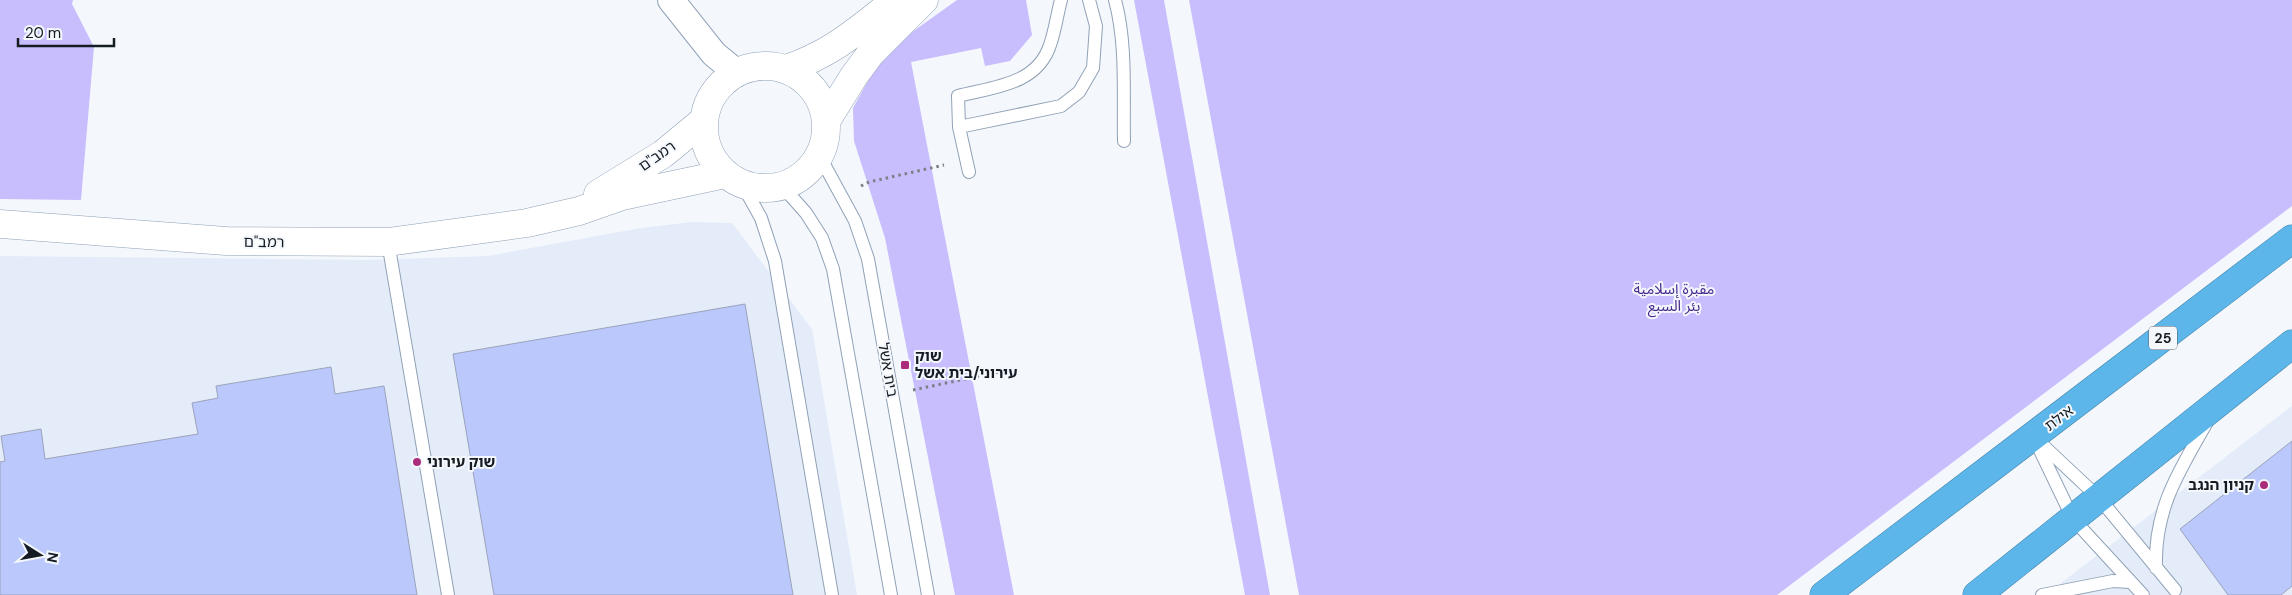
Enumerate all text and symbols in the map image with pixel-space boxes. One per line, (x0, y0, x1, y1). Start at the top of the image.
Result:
scale bar (18, 15, 114, 47)
text: 20 m (25, 23, 61, 43)
street label: רמב"ם (635, 136, 679, 176)
street label: רמב"ם (243, 232, 285, 252)
park label: مقبرة إسلامية بئر السبع (1634, 279, 1714, 318)
road number: 25 (2149, 326, 2177, 349)
street label: בית אשל (873, 341, 903, 399)
place label: שוק עירוני/בית אשל (915, 346, 1017, 383)
marker: שוק עירוני/בית אשל (899, 359, 911, 371)
street label: אילת (2040, 400, 2078, 436)
place label: שוק עירוני (427, 452, 495, 472)
marker: שוק עירוני (411, 456, 423, 468)
place label: קניון הנגב (2188, 475, 2254, 495)
marker: קניון הנגב (2258, 479, 2270, 491)
north arrow (15, 530, 65, 580)
text: N (43, 551, 63, 564)

